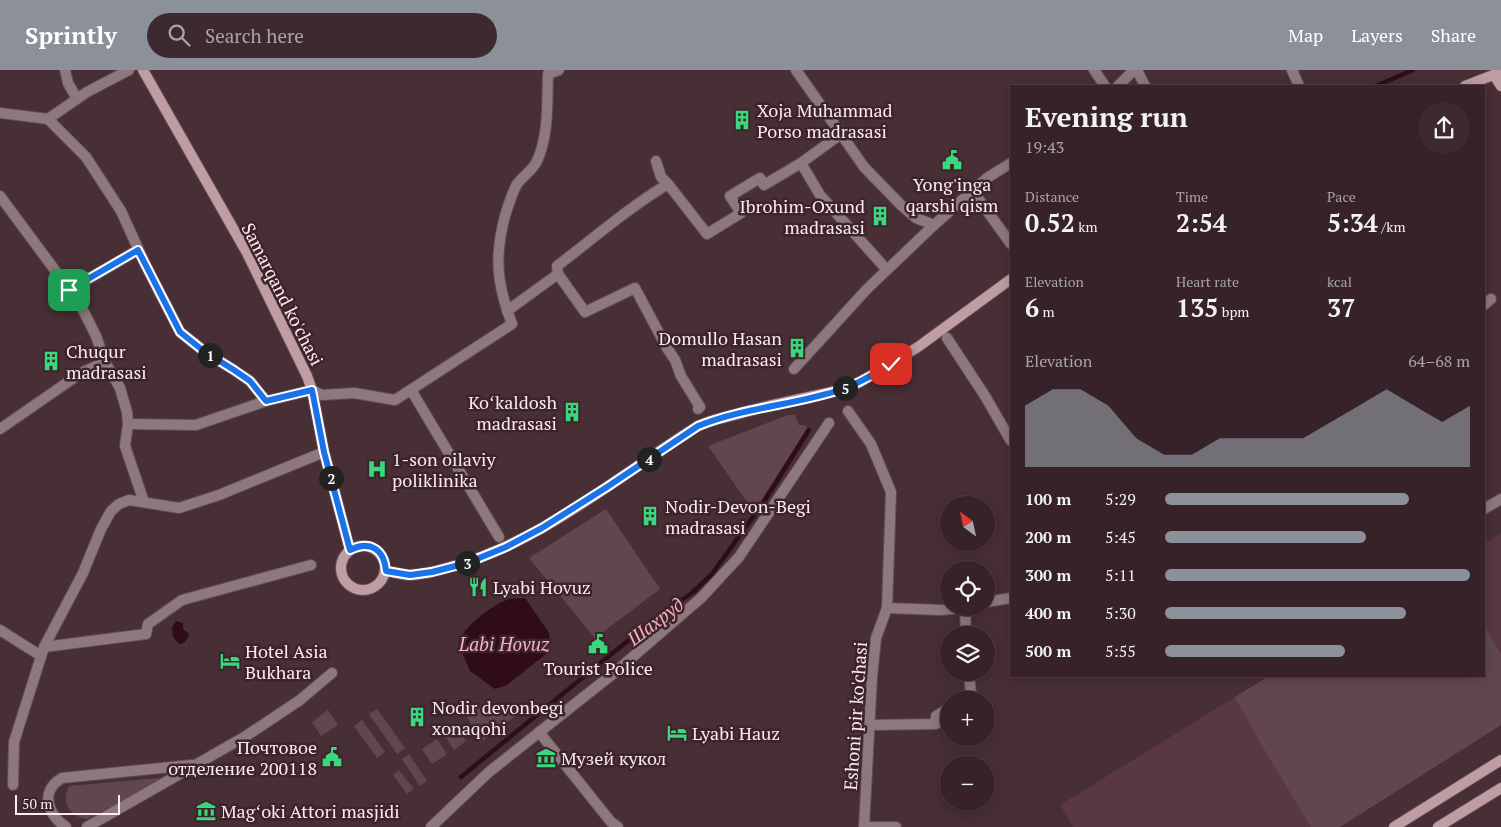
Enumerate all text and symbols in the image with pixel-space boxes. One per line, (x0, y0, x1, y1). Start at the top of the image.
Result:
search box (147, 13, 497, 58)
text: Sprintly (25, 19, 117, 51)
icon: search (165, 21, 193, 49)
text: Search here (205, 23, 304, 48)
text: Map (1288, 23, 1323, 47)
text: Layers (1351, 23, 1403, 47)
text: Share (1431, 23, 1476, 47)
place label: Xoja Muhammad Porso madrasasi (757, 98, 893, 143)
text: Evening run (1025, 98, 1188, 135)
button: share (1418, 102, 1470, 154)
building icon: Xoja Muhammad Porso madrasasi (731, 109, 753, 131)
text: 19:43 (1025, 136, 1064, 158)
public building icon: Yong'inga qarshi qism (941, 149, 963, 171)
place label: Yong'inga qarshi qism (906, 172, 999, 217)
text: Distance (1025, 187, 1079, 206)
text: Time (1176, 187, 1208, 206)
text: Pace (1327, 187, 1356, 206)
place label: Ibrohim-Oxund madrasasi (739, 194, 865, 239)
building icon: Ibrohim-Oxund madrasasi (869, 205, 891, 227)
text: 0.52 (1025, 206, 1075, 239)
text: 2:54 (1176, 206, 1227, 239)
text: 5:34 (1327, 206, 1378, 239)
text: km (1075, 217, 1098, 236)
text: /km (1378, 217, 1405, 236)
street label: Samarqand ko'chasi (237, 219, 329, 369)
pin (48, 269, 90, 311)
text: Elevation (1025, 272, 1084, 291)
text: Heart rate (1176, 272, 1239, 291)
text: kcal (1327, 272, 1352, 291)
icon: arrive (55, 276, 83, 304)
text: 6 (1025, 291, 1039, 324)
text: 135 (1176, 291, 1218, 324)
text: 37 (1327, 291, 1355, 324)
text: m (1039, 302, 1055, 321)
text: bpm (1218, 302, 1249, 321)
place label: Domullo Hasan madrasasi (659, 326, 782, 371)
building icon: Domullo Hasan madrasasi (786, 337, 808, 359)
place label: Chuqur madrasasi (66, 339, 147, 384)
pin: 1 (198, 342, 222, 368)
pin (870, 343, 912, 385)
text: 1 (207, 346, 214, 365)
building icon: Chuqur madrasasi (40, 350, 62, 372)
icon: check (877, 350, 905, 378)
text: Elevation (1025, 350, 1092, 372)
text: 64–68 m (1408, 350, 1470, 372)
pin: 5 (832, 376, 858, 400)
text: 5 (842, 379, 849, 398)
place label: Koʻkaldosh madrasasi (468, 390, 557, 435)
building icon: Koʻkaldosh madrasasi (561, 401, 583, 423)
pin: 4 (636, 446, 662, 472)
place label: 1-son oilaviy poliklinika (392, 447, 496, 492)
text: 4 (646, 450, 653, 469)
hospital icon: 1-son oilaviy poliklinika (366, 458, 388, 480)
pin: 2 (318, 466, 344, 490)
text: 2 (328, 469, 335, 488)
text: 100 m (1025, 488, 1071, 510)
text: 5:29 (1105, 488, 1136, 510)
place label: Nodir-Devon-Begi madrasasi (665, 494, 811, 539)
north arrow (940, 496, 995, 551)
map controls (940, 496, 995, 811)
building icon: Nodir-Devon-Begi madrasasi (639, 505, 661, 527)
text: 200 m (1025, 526, 1071, 548)
text: 5:45 (1105, 526, 1136, 548)
pin: 3 (454, 550, 480, 576)
text: 3 (464, 554, 471, 573)
button: locate (940, 561, 995, 616)
text: 300 m (1025, 564, 1071, 586)
text: 5:11 (1105, 564, 1136, 586)
place label: Lyabi Hovuz (493, 575, 591, 599)
restaurant icon: Lyabi Hovuz (467, 576, 489, 598)
water label: Шахруд (621, 591, 689, 651)
text: 400 m (1025, 602, 1071, 624)
text: 5:30 (1105, 602, 1136, 624)
button: layers (940, 626, 995, 681)
water label: Labi Hovuz (458, 631, 550, 656)
public building icon: Tourist Police (587, 633, 609, 655)
place label: Hotel Asia Bukhara (245, 639, 328, 684)
text: 500 m (1025, 640, 1071, 662)
text: 5:55 (1105, 640, 1136, 662)
street label: Eshoni pir ko'chasi (838, 641, 872, 791)
hotel icon: Hotel Asia Bukhara (219, 650, 241, 672)
place label: Tourist Police (543, 656, 653, 680)
button: + (940, 691, 995, 746)
place label: Nodir devonbegi xonaqohi (432, 695, 564, 740)
building icon: Nodir devonbegi xonaqohi (406, 706, 428, 728)
place label: Lyabi Hauz (692, 721, 780, 745)
hotel icon: Lyabi Hauz (666, 722, 688, 744)
place label: Почтовое отделение 200118 (168, 735, 317, 780)
public building icon: Почтовое отделение 200118 (321, 746, 343, 768)
place label: Музей кукол (561, 746, 667, 770)
museum icon: Музей кукол (535, 747, 557, 769)
button: − (940, 756, 995, 811)
scale bar (15, 792, 120, 815)
text: 50 m (22, 794, 52, 813)
place label: Magʻoki Attori masjidi (221, 799, 400, 823)
museum icon: Magʻoki Attori masjidi (195, 800, 217, 822)

